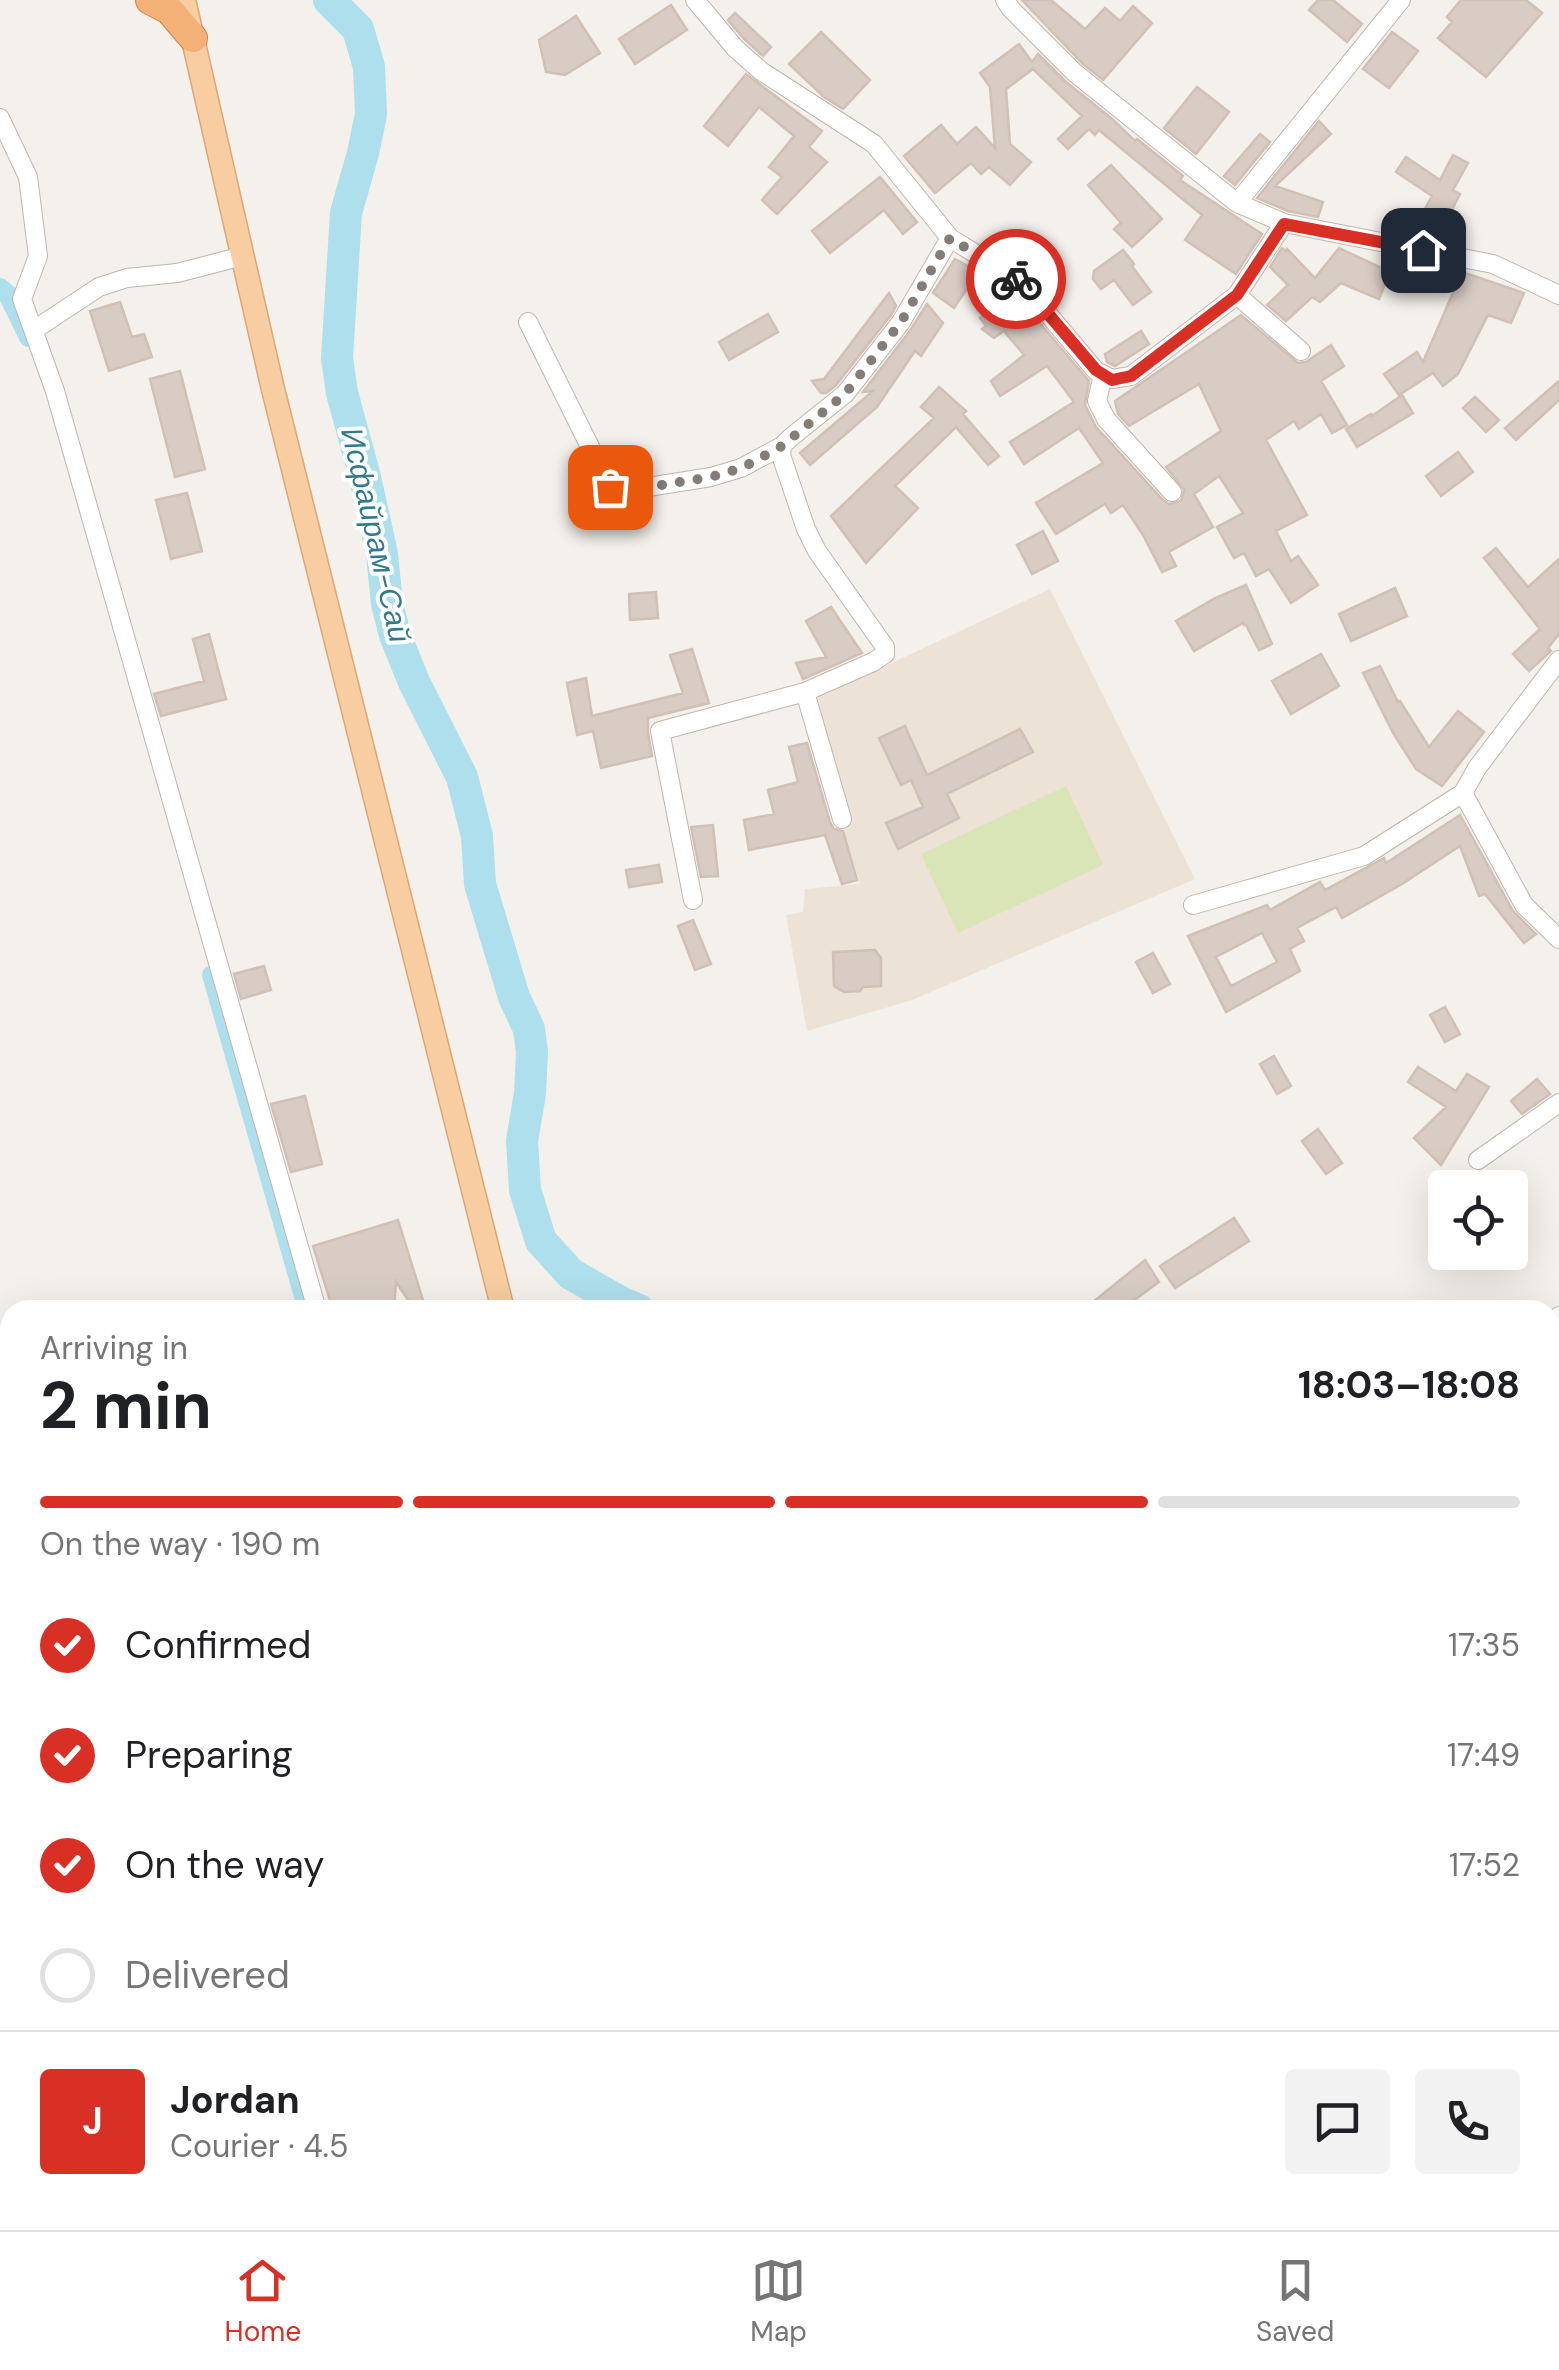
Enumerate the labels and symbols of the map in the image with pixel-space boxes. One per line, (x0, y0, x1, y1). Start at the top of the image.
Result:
pin (1381, 208, 1466, 293)
courier (966, 229, 1066, 329)
water label: Исфайрам-Сай (332, 424, 420, 647)
pin (568, 445, 653, 530)

